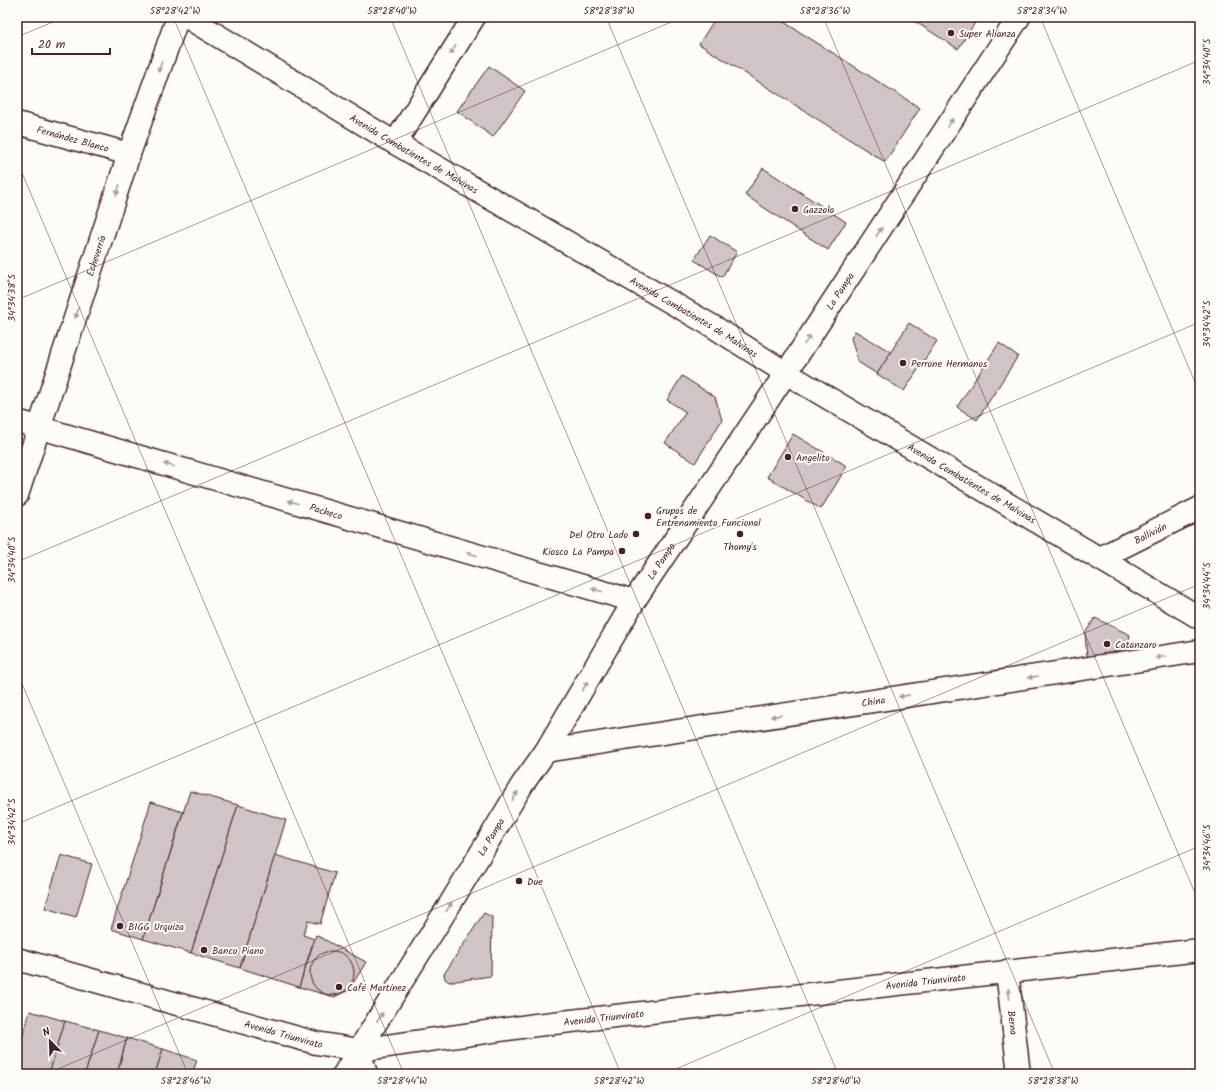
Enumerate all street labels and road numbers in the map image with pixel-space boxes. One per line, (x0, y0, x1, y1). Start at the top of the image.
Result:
street label: Avenida Combatientes de Malvinas (346, 110, 482, 199)
street label: Fernández Blanco (35, 122, 111, 157)
street label: Echeverría (82, 233, 111, 279)
street label: La Pampa (822, 269, 859, 313)
street label: Avenida Combatientes de Malvinas (626, 273, 761, 362)
street label: Avenida Combatientes de Malvinas (904, 440, 1039, 529)
street label: Pacheco (308, 500, 345, 525)
street label: Ballivián (1131, 519, 1170, 549)
street label: La Pampa (643, 540, 680, 583)
street label: China (860, 692, 887, 712)
street label: La Pampa (474, 815, 509, 859)
street label: Avenida Triunvirato (885, 969, 967, 994)
street label: Avenida Triunvirato (563, 1006, 645, 1031)
street label: Berna (1003, 1010, 1021, 1036)
street label: Avenida Triunvirato (242, 1016, 324, 1053)

